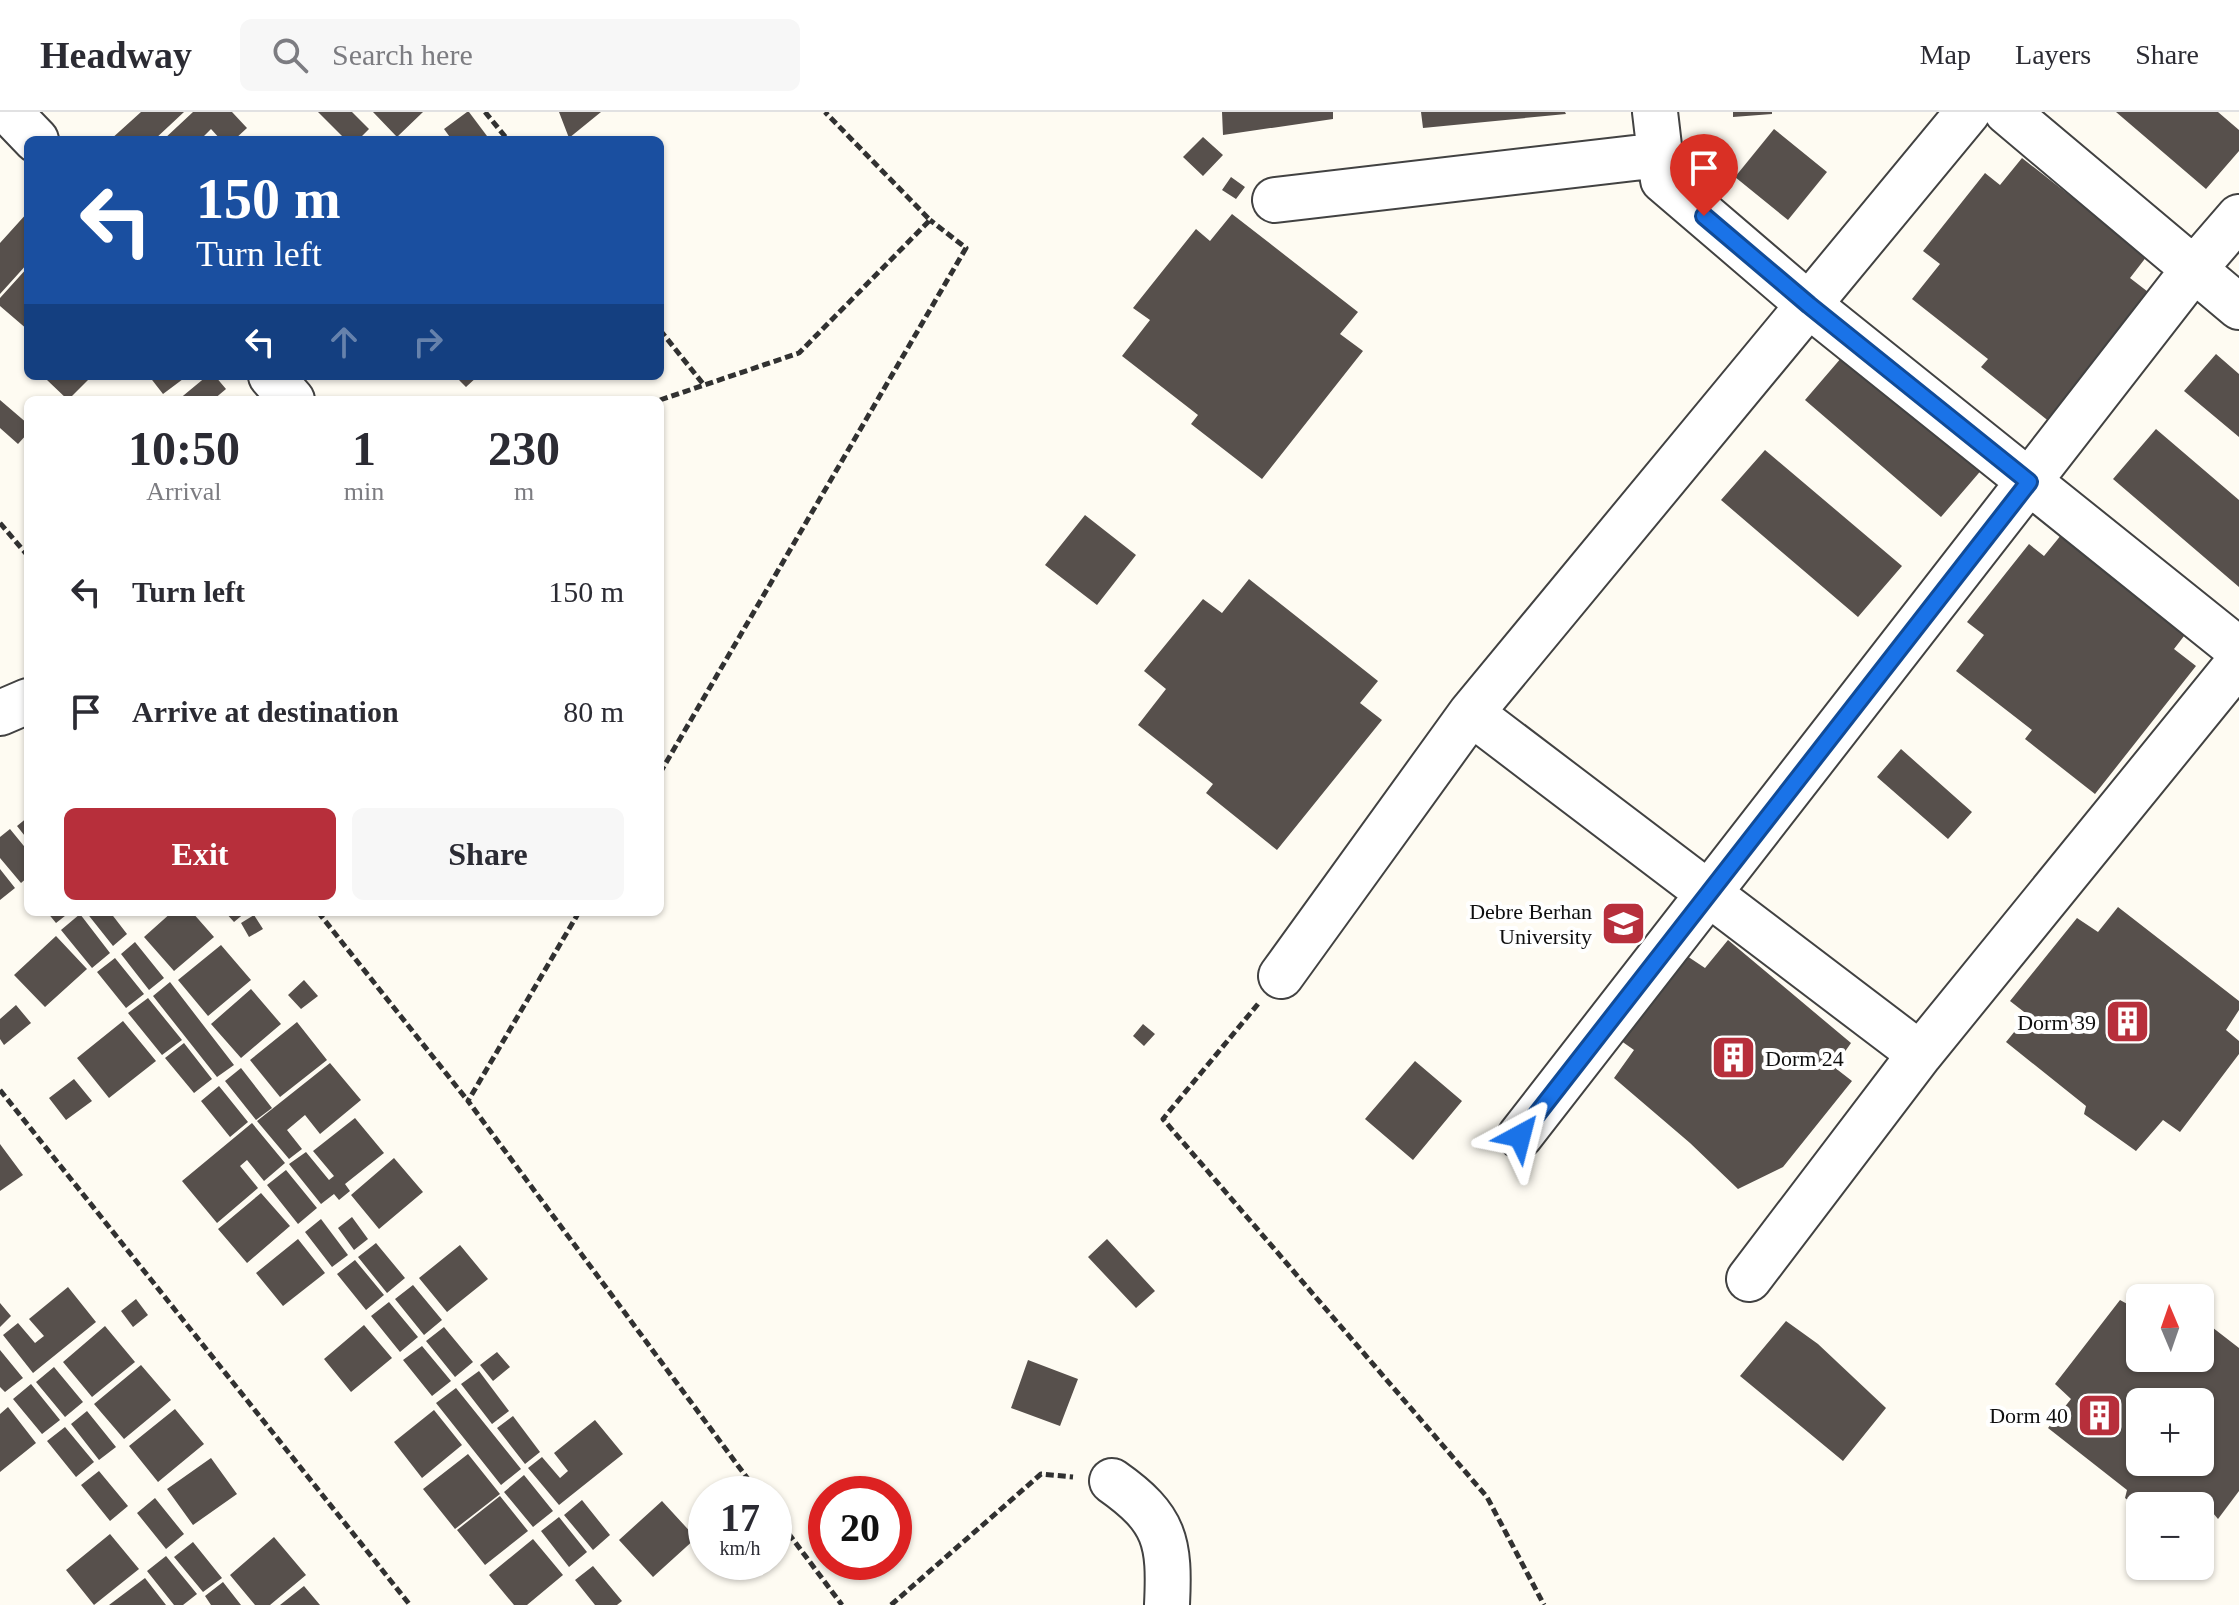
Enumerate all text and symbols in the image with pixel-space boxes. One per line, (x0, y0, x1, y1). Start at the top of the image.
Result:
search box (240, 19, 800, 91)
icon: search (268, 33, 312, 77)
text: Headway (40, 34, 192, 76)
text: Search here (332, 38, 473, 71)
text: Map (1920, 39, 1971, 70)
text: Layers (2015, 39, 2091, 70)
text: Share (2135, 39, 2199, 70)
pin (1670, 134, 1738, 216)
icon: arrive (1682, 146, 1726, 190)
icon: left (64, 168, 168, 272)
text: 150 m (196, 168, 341, 230)
text: Turn left (196, 234, 322, 274)
icon: left (238, 320, 282, 364)
icon: ahead (322, 320, 366, 364)
icon: right (406, 320, 450, 364)
text: 10:50 (128, 422, 240, 475)
text: 1 (352, 422, 376, 475)
text: 230 (488, 422, 560, 475)
text: Arrival (146, 477, 221, 506)
text: min (344, 477, 384, 506)
text: m (514, 477, 534, 506)
icon: left (64, 570, 108, 614)
text: Turn left (132, 575, 245, 608)
text: 150 m (548, 575, 624, 608)
icon: arrive (64, 690, 108, 734)
text: Arrive at destination (132, 695, 399, 728)
text: 80 m (563, 695, 624, 728)
button: Exit (64, 808, 336, 900)
button: Share (352, 808, 624, 900)
place label: Debre Berhan University (1469, 899, 1592, 949)
school or university icon: Debre Berhan University (1599, 900, 1647, 948)
building icon: Dorm 39 (2103, 998, 2151, 1046)
place label: Dorm 39 (2017, 1010, 2096, 1035)
building icon: Dorm 24 (1710, 1034, 1758, 1082)
place label: Dorm 24 (1765, 1046, 1844, 1071)
position arrow (1478, 1094, 1562, 1178)
north arrow (2126, 1284, 2214, 1372)
map controls (2126, 1284, 2214, 1580)
button: + (2126, 1388, 2214, 1476)
building icon: Dorm 40 (2075, 1391, 2123, 1439)
place label: Dorm 40 (1989, 1403, 2068, 1428)
speed limit sign: 20 (808, 1476, 912, 1580)
button: − (2126, 1492, 2214, 1580)
text: 17 (720, 1495, 760, 1540)
text: km/h (719, 1537, 761, 1559)

